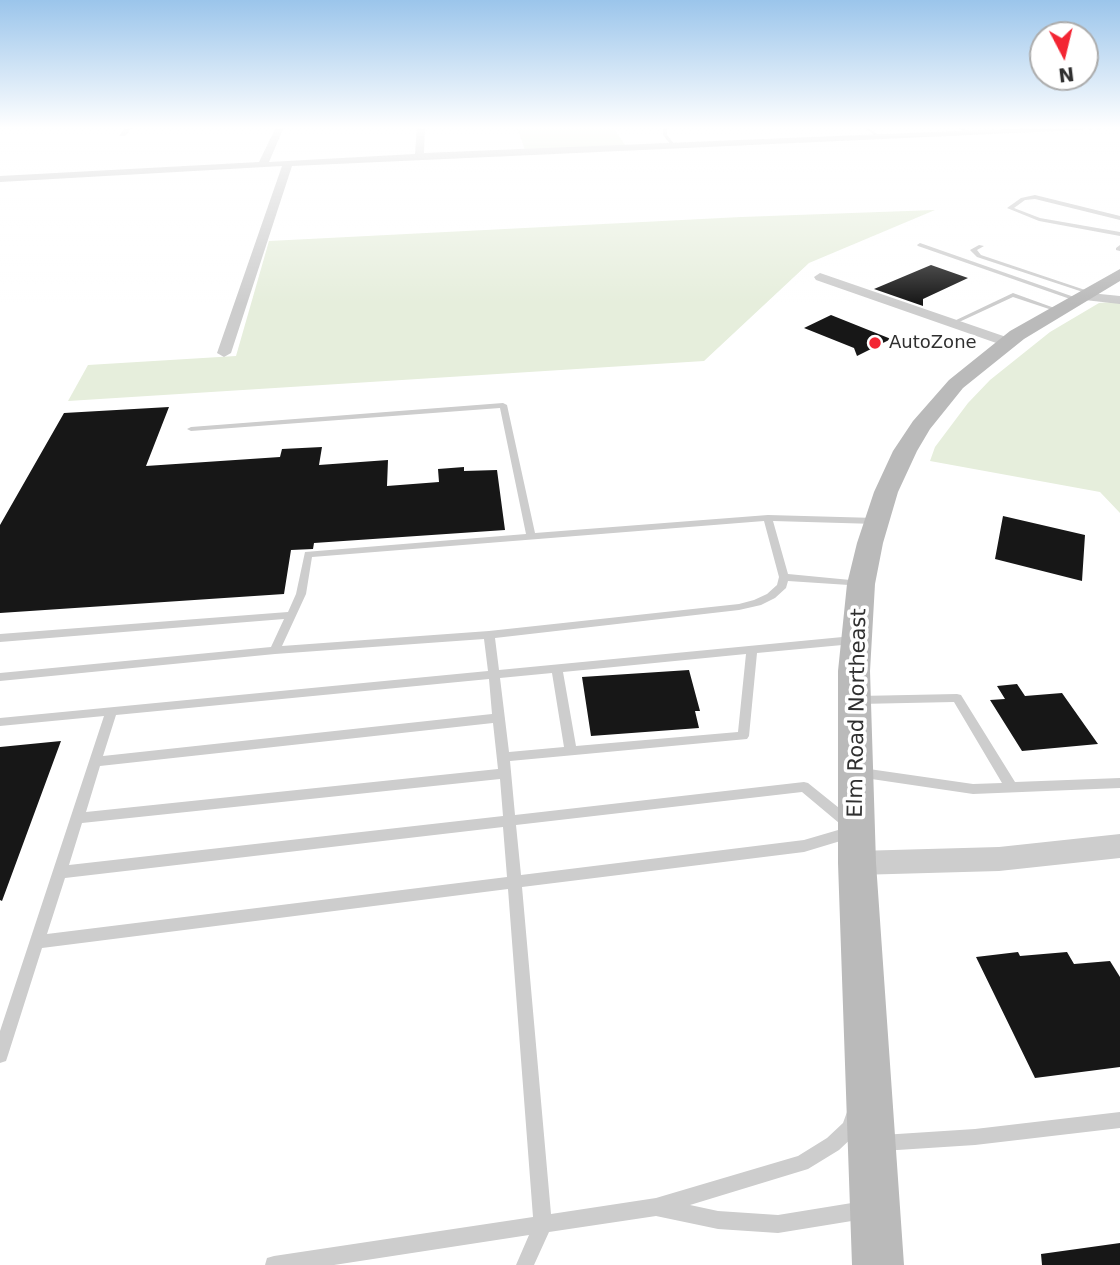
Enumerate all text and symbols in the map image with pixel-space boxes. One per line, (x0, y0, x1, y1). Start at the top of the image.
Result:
north arrow (1029, 21, 1099, 91)
text: N (1057, 63, 1076, 87)
place label: AutoZone (889, 332, 977, 354)
marker: AutoZone (867, 335, 883, 351)
street label: Elm Road Northeast (844, 608, 872, 818)

